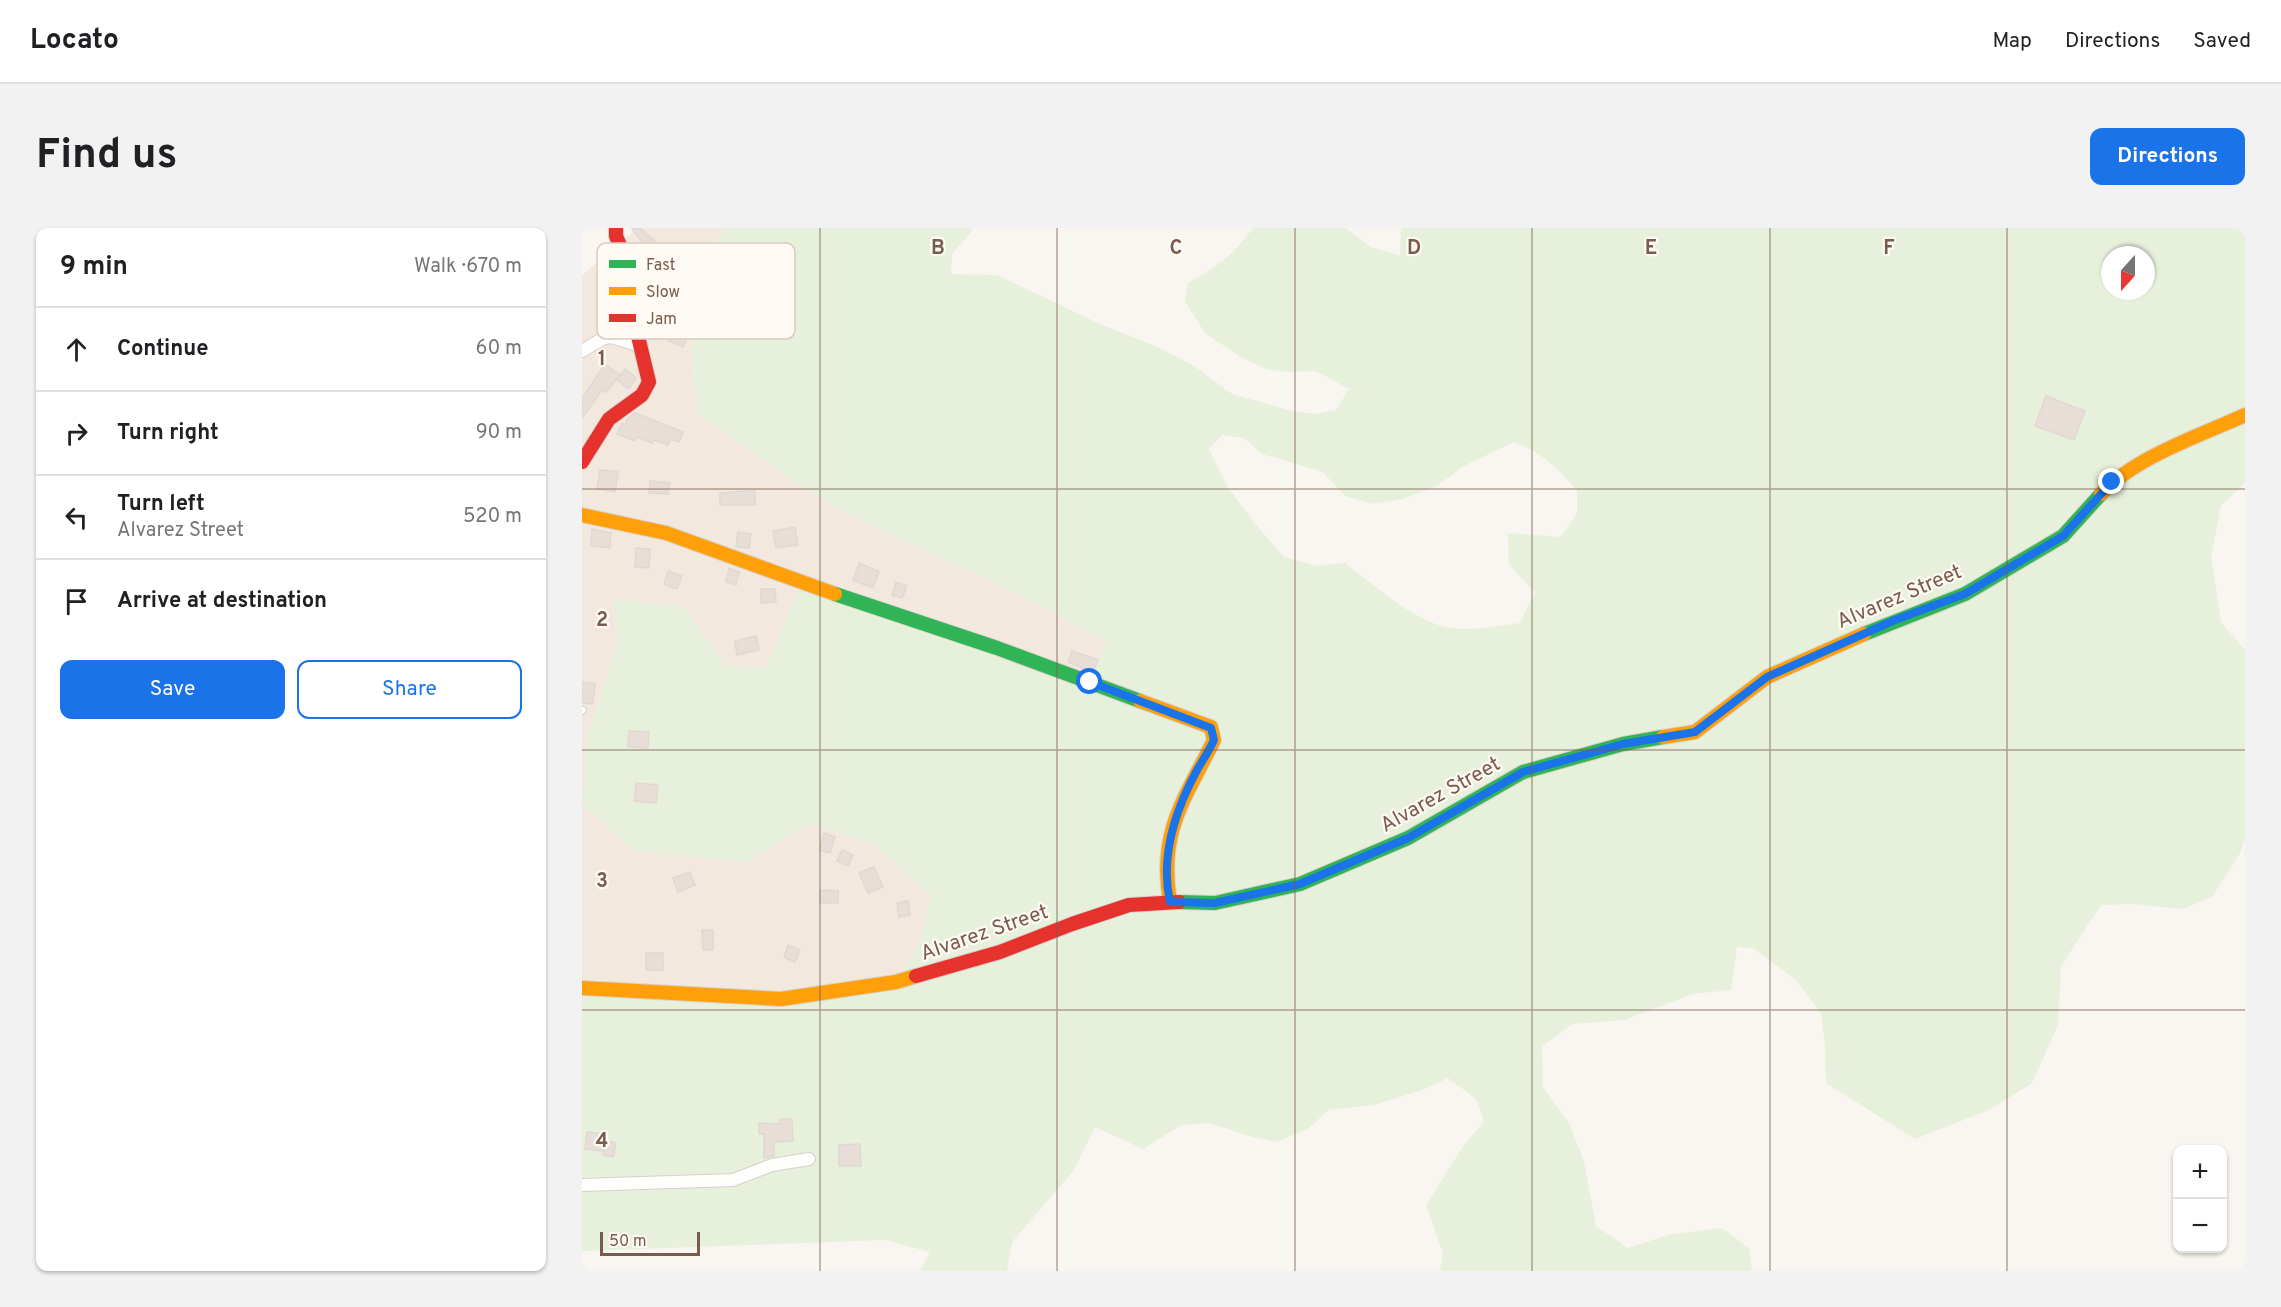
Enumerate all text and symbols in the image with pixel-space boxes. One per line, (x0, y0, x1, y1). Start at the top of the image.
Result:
text: Locato (30, 23, 119, 59)
text: Map (1992, 28, 2032, 55)
text: Directions (2065, 28, 2160, 55)
text: Saved (2193, 28, 2251, 55)
button: Directions (2090, 128, 2245, 185)
text: Find us (36, 130, 177, 183)
text: B (931, 236, 945, 262)
text: C (1170, 236, 1182, 262)
text: D (1407, 236, 1421, 262)
text: E (1645, 236, 1657, 262)
text: F (1883, 236, 1895, 262)
legend (597, 243, 795, 339)
north arrow (2101, 246, 2155, 300)
text: 9 min (60, 251, 128, 284)
text: Walk · 670 m (414, 254, 522, 280)
text: Fast (646, 256, 676, 276)
text: Slow (646, 283, 680, 303)
text: Jam (646, 310, 677, 330)
icon: ahead (60, 333, 93, 366)
text: Continue (117, 336, 208, 363)
text: 60 m (476, 336, 522, 362)
text: 1 (598, 347, 606, 373)
icon: right (60, 417, 93, 450)
text: Turn right (117, 420, 219, 447)
text: 90 m (476, 420, 522, 446)
route end (2098, 468, 2124, 494)
text: Turn left (117, 491, 205, 518)
icon: left (60, 501, 93, 534)
text: 520 m (463, 504, 522, 530)
text: Alvarez Street (117, 518, 244, 544)
street label: Alvarez Street (1833, 559, 1966, 636)
icon: arrive (60, 585, 93, 618)
text: Arrive at destination (117, 588, 327, 615)
text: 2 (596, 608, 608, 634)
button: Save (60, 660, 285, 719)
button: Share (297, 660, 522, 719)
route start (1076, 668, 1102, 694)
street label: Alvarez Street (1376, 751, 1506, 839)
text: 3 (596, 869, 608, 895)
street label: Alvarez Street (917, 899, 1052, 968)
text: 4 (596, 1129, 608, 1155)
map controls (2173, 1145, 2227, 1253)
button: + (2173, 1145, 2227, 1199)
button: − (2173, 1199, 2227, 1253)
scale bar (600, 1229, 700, 1256)
text: 50 m (609, 1232, 647, 1252)

